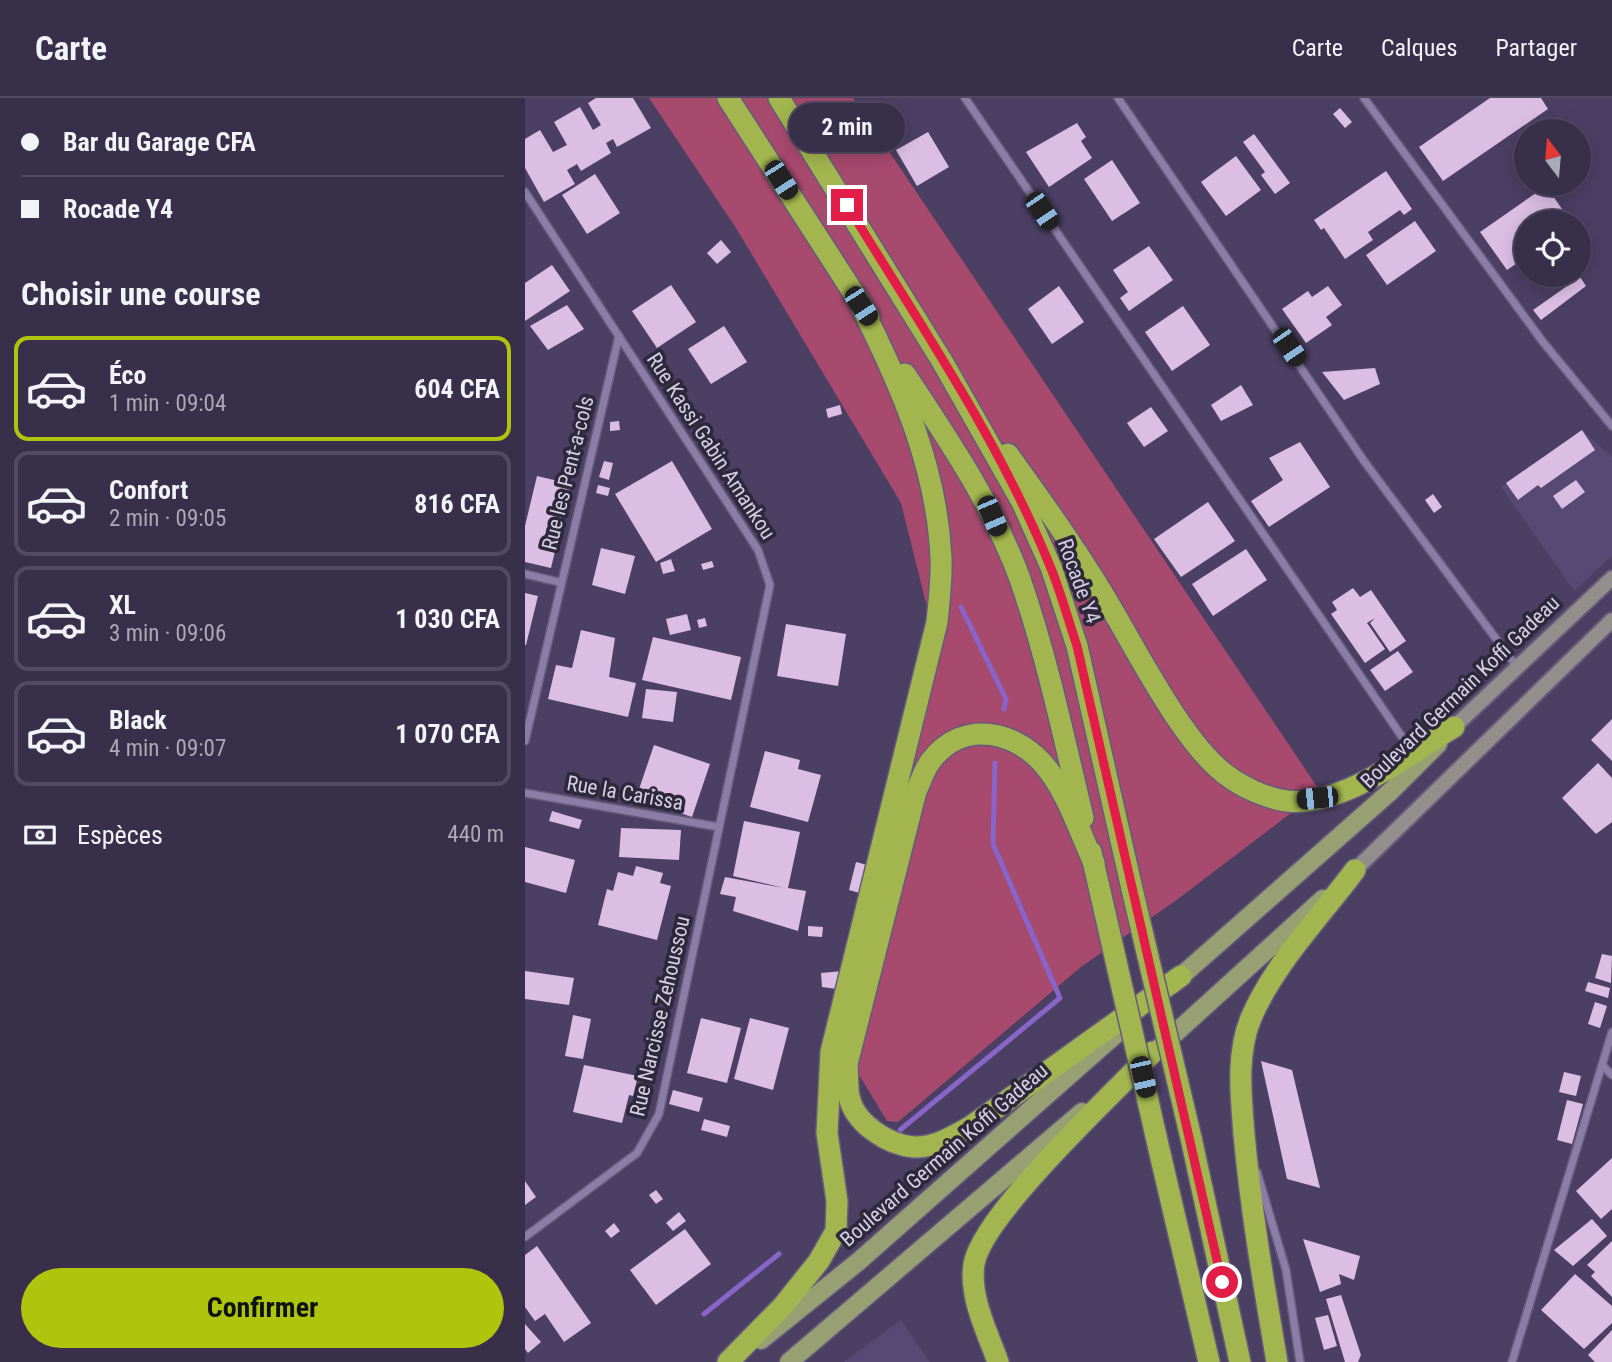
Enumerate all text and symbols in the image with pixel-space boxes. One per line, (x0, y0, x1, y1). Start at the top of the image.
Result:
text: Carte (35, 29, 107, 68)
text: Carte (1292, 34, 1343, 62)
text: Calques (1381, 34, 1457, 62)
text: Partager (1495, 34, 1577, 62)
callout: 2 min (789, 104, 905, 153)
text: 2 min (821, 114, 873, 141)
north arrow (1514, 119, 1591, 196)
map controls (1514, 119, 1591, 287)
text: Bar du Garage CFA (63, 127, 256, 157)
car (761, 157, 802, 203)
car (1022, 188, 1063, 234)
route end (831, 189, 863, 221)
text: Rocade Y4 (63, 194, 173, 224)
button: locate (1514, 210, 1591, 287)
text: Choisir une course (21, 275, 261, 313)
car (841, 283, 882, 329)
car (1269, 324, 1310, 370)
street label: Rue Kassi Gabin Amankou (642, 348, 780, 544)
icon: car (25, 357, 88, 420)
text: Éco (109, 360, 146, 390)
text: 604 CFA (414, 374, 500, 404)
text: 1 min · 09:04 (109, 390, 226, 417)
street label: Rue les Pent-a-cols (537, 394, 599, 552)
icon: car (25, 472, 88, 535)
text: Confort (109, 475, 188, 505)
text: 816 CFA (414, 489, 500, 519)
car (975, 493, 1010, 539)
text: 2 min · 09:05 (109, 505, 226, 532)
street label: Rocade Y4 (1053, 536, 1105, 626)
icon: car (25, 587, 88, 650)
text: XL (109, 590, 136, 620)
street label: Boulevard Germain Koffi Gadeau (1356, 591, 1564, 793)
text: 1 030 CFA (395, 604, 500, 634)
text: 3 min · 09:06 (109, 620, 226, 647)
icon: car (25, 702, 88, 765)
text: Black (109, 705, 167, 735)
text: 1 070 CFA (395, 719, 500, 749)
text: 4 min · 09:07 (109, 735, 226, 762)
street label: Rue la Carissa (565, 771, 685, 815)
car (1296, 785, 1339, 811)
icon: cash (21, 816, 59, 854)
text: Espèces (77, 820, 163, 850)
text: 440 m (447, 821, 504, 848)
street label: Rue Narcisse Zehoussou (625, 913, 695, 1119)
car (1129, 1054, 1158, 1100)
street label: Boulevard Germain Koffi Gadeau (836, 1059, 1052, 1251)
route start (1206, 1266, 1238, 1298)
button: Confirmer (21, 1268, 504, 1348)

